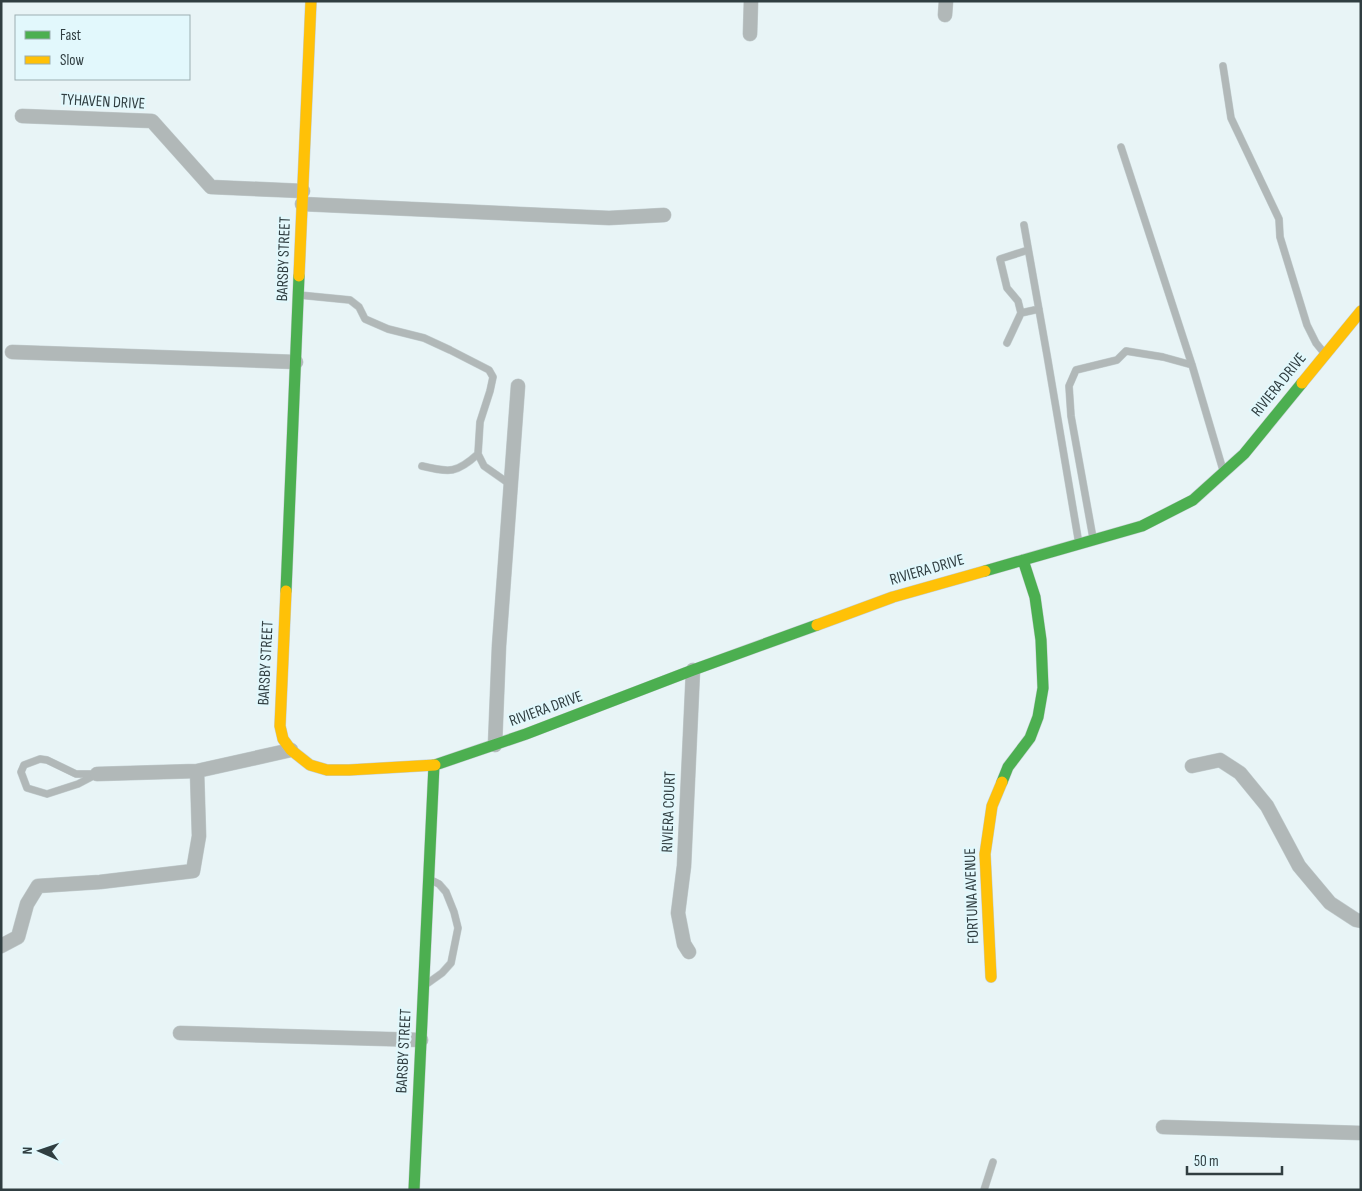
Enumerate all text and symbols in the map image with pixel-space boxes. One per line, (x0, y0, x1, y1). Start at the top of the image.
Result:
legend (15, 15, 190, 80)
text: Fast (60, 26, 82, 45)
text: Slow (60, 51, 84, 70)
street label: TYHAVEN DRIVE (60, 90, 146, 114)
street label: BARSBY STREET (273, 216, 295, 302)
street label: RIVIERA DRIVE (1248, 349, 1310, 421)
street label: RIVIERA DRIVE (888, 550, 966, 590)
street label: BARSBY STREET (254, 620, 278, 706)
street label: RIVIERA DRIVE (507, 687, 585, 731)
street label: RIVIERA COURT (658, 770, 680, 853)
street label: FORTUNA AVENUE (961, 848, 983, 944)
street label: BARSBY STREET (392, 1008, 416, 1094)
north arrow (15, 1126, 65, 1176)
scale bar (1187, 1144, 1282, 1176)
text: N (19, 1147, 36, 1155)
text: 50 m (1194, 1152, 1219, 1171)

